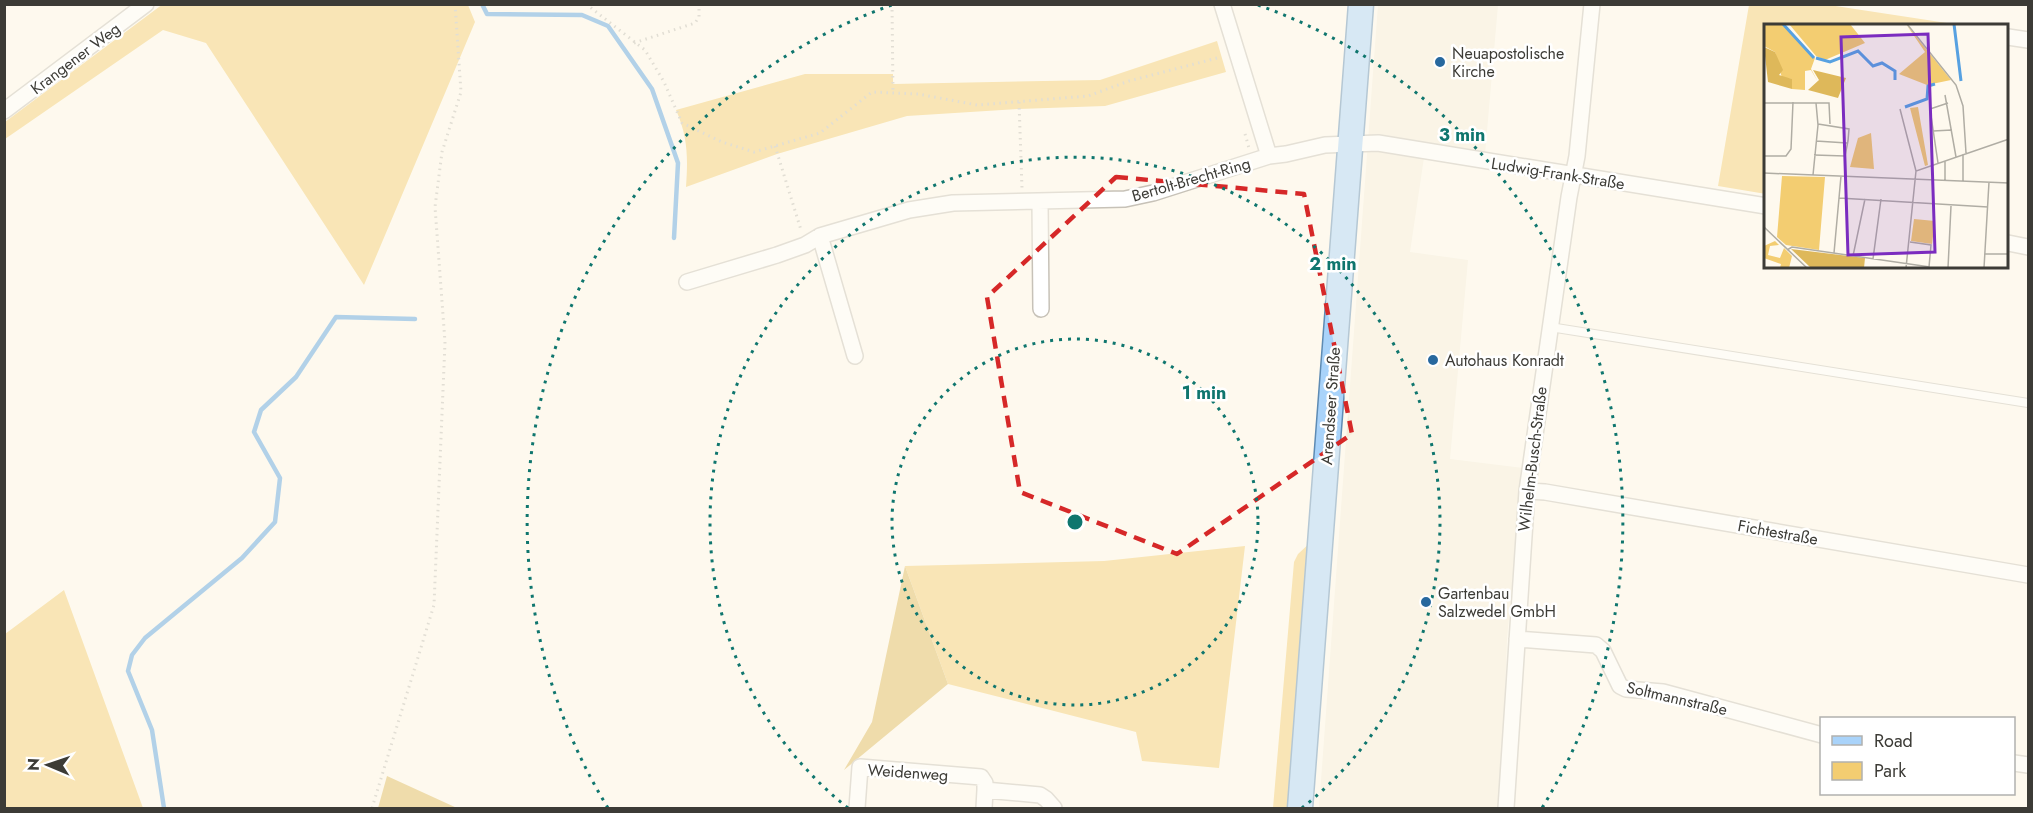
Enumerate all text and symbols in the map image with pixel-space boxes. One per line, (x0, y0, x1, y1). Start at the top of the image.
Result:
street label: Krangener Weg (26, 17, 125, 100)
inset map (1764, 24, 2009, 268)
place label: Neuapostolische Kirche (1452, 42, 1564, 83)
marker: Neuapostolische Kirche (1433, 55, 1447, 69)
text: 3 min (1439, 122, 1485, 148)
street label: Bertolt-Brecht-Ring (1129, 152, 1253, 207)
street label: Ludwig-Frank-Straße (1490, 152, 1626, 195)
text: 2 min (1309, 251, 1357, 277)
street label: Arendseer Straße (1315, 346, 1346, 466)
place label: Autohaus Konradt (1445, 349, 1564, 372)
marker: Autohaus Konradt (1426, 353, 1440, 367)
text: 1 min (1182, 380, 1226, 406)
street label: Wilhelm-Busch-Straße (1512, 385, 1553, 533)
centre of rings (1065, 512, 1085, 532)
street label: Fichtestraße (1736, 514, 1820, 551)
place label: Gartenbau Salzwedel GmbH (1438, 582, 1556, 623)
marker: Gartenbau Salzwedel GmbH (1419, 595, 1433, 609)
street label: Soltmannstraße (1624, 676, 1730, 721)
legend (1820, 717, 2015, 795)
text: Road (1874, 728, 1913, 754)
north arrow (18, 735, 78, 795)
text: N (22, 758, 45, 771)
street label: Weidenweg (867, 758, 949, 787)
text: Park (1874, 758, 1906, 784)

